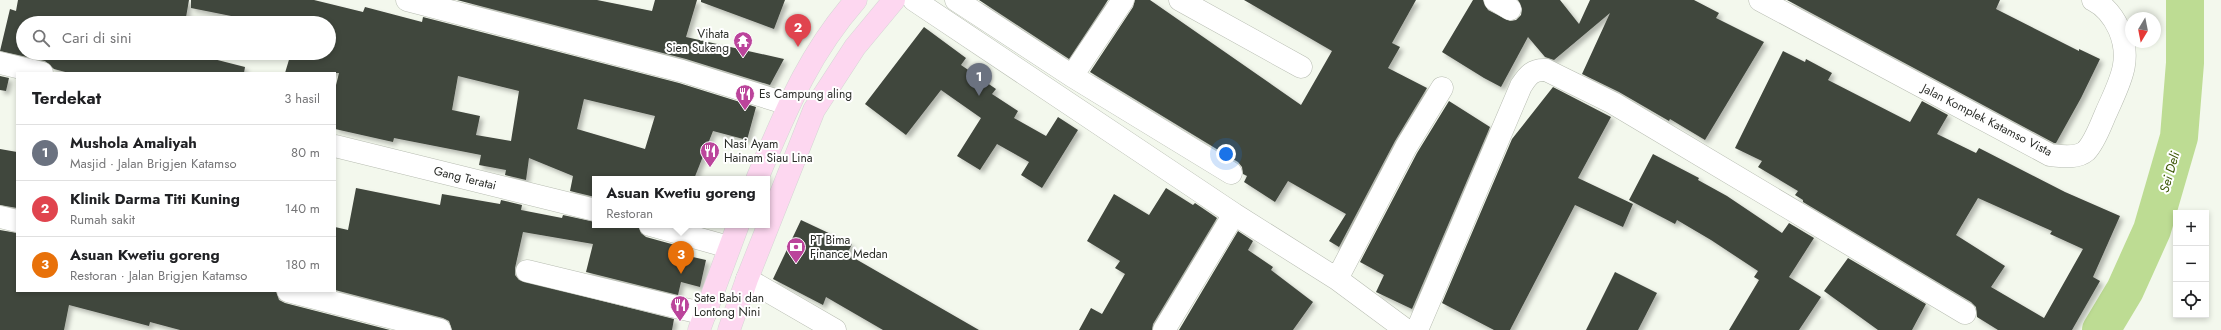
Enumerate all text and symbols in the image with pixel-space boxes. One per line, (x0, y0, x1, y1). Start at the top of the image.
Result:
north arrow (2125, 12, 2161, 48)
pin: 2 (785, 14, 811, 47)
search box (16, 16, 336, 60)
place label: Vihata Sien Sukeng (666, 25, 729, 57)
icon: search (30, 27, 52, 49)
text: Cari di sini (62, 27, 132, 49)
temple icon: Vihata Sien Sukeng (732, 30, 754, 58)
pin: 1 (966, 63, 992, 96)
street label: Jalan Komplek Katamso Vista (1917, 78, 2056, 161)
restaurant icon: Es Campung aling (734, 83, 756, 111)
place label: Es Campung aling (759, 85, 852, 103)
text: Terdekat (32, 86, 101, 110)
text: 3 hasil (284, 89, 320, 108)
text: Mushola Amaliyah (70, 132, 197, 154)
place label: Nasi Ayam Hainam Siau Lina (724, 135, 813, 167)
restaurant icon: Nasi Ayam Hainam Siau Lina (699, 140, 721, 168)
text: 1 (42, 143, 48, 162)
text: 80 m (291, 143, 320, 162)
your location (1216, 144, 1236, 164)
water label: Sei Deli (2155, 149, 2185, 195)
text: Masjid · Jalan Brigjen Katamso (70, 154, 237, 173)
street label: Gang Teratai (432, 162, 498, 194)
popup (592, 176, 770, 228)
text: Asuan Kwetiu goreng (606, 182, 756, 204)
text: Klinik Darma Titi Kuning (70, 188, 240, 210)
text: 2 (41, 199, 49, 218)
text: 140 m (285, 199, 320, 218)
text: Restoran (606, 204, 653, 223)
text: Rumah sakit (70, 210, 135, 229)
map controls (2173, 210, 2209, 318)
button: + (2173, 210, 2209, 246)
place label: PT Bima Finance Medan (810, 231, 888, 263)
bank icon: PT Bima Finance Medan (785, 236, 807, 264)
pin: 3 (668, 241, 694, 274)
text: Asuan Kwetiu goreng (70, 244, 220, 266)
button: − (2173, 246, 2209, 282)
text: 3 (41, 255, 49, 274)
text: 180 m (285, 255, 320, 274)
text: Restoran · Jalan Brigjen Katamso (70, 266, 247, 285)
button: locate (2173, 282, 2209, 318)
place label: Sate Babi dan Lontong Nini (694, 289, 764, 321)
restaurant icon: Sate Babi dan Lontong Nini (669, 294, 691, 322)

